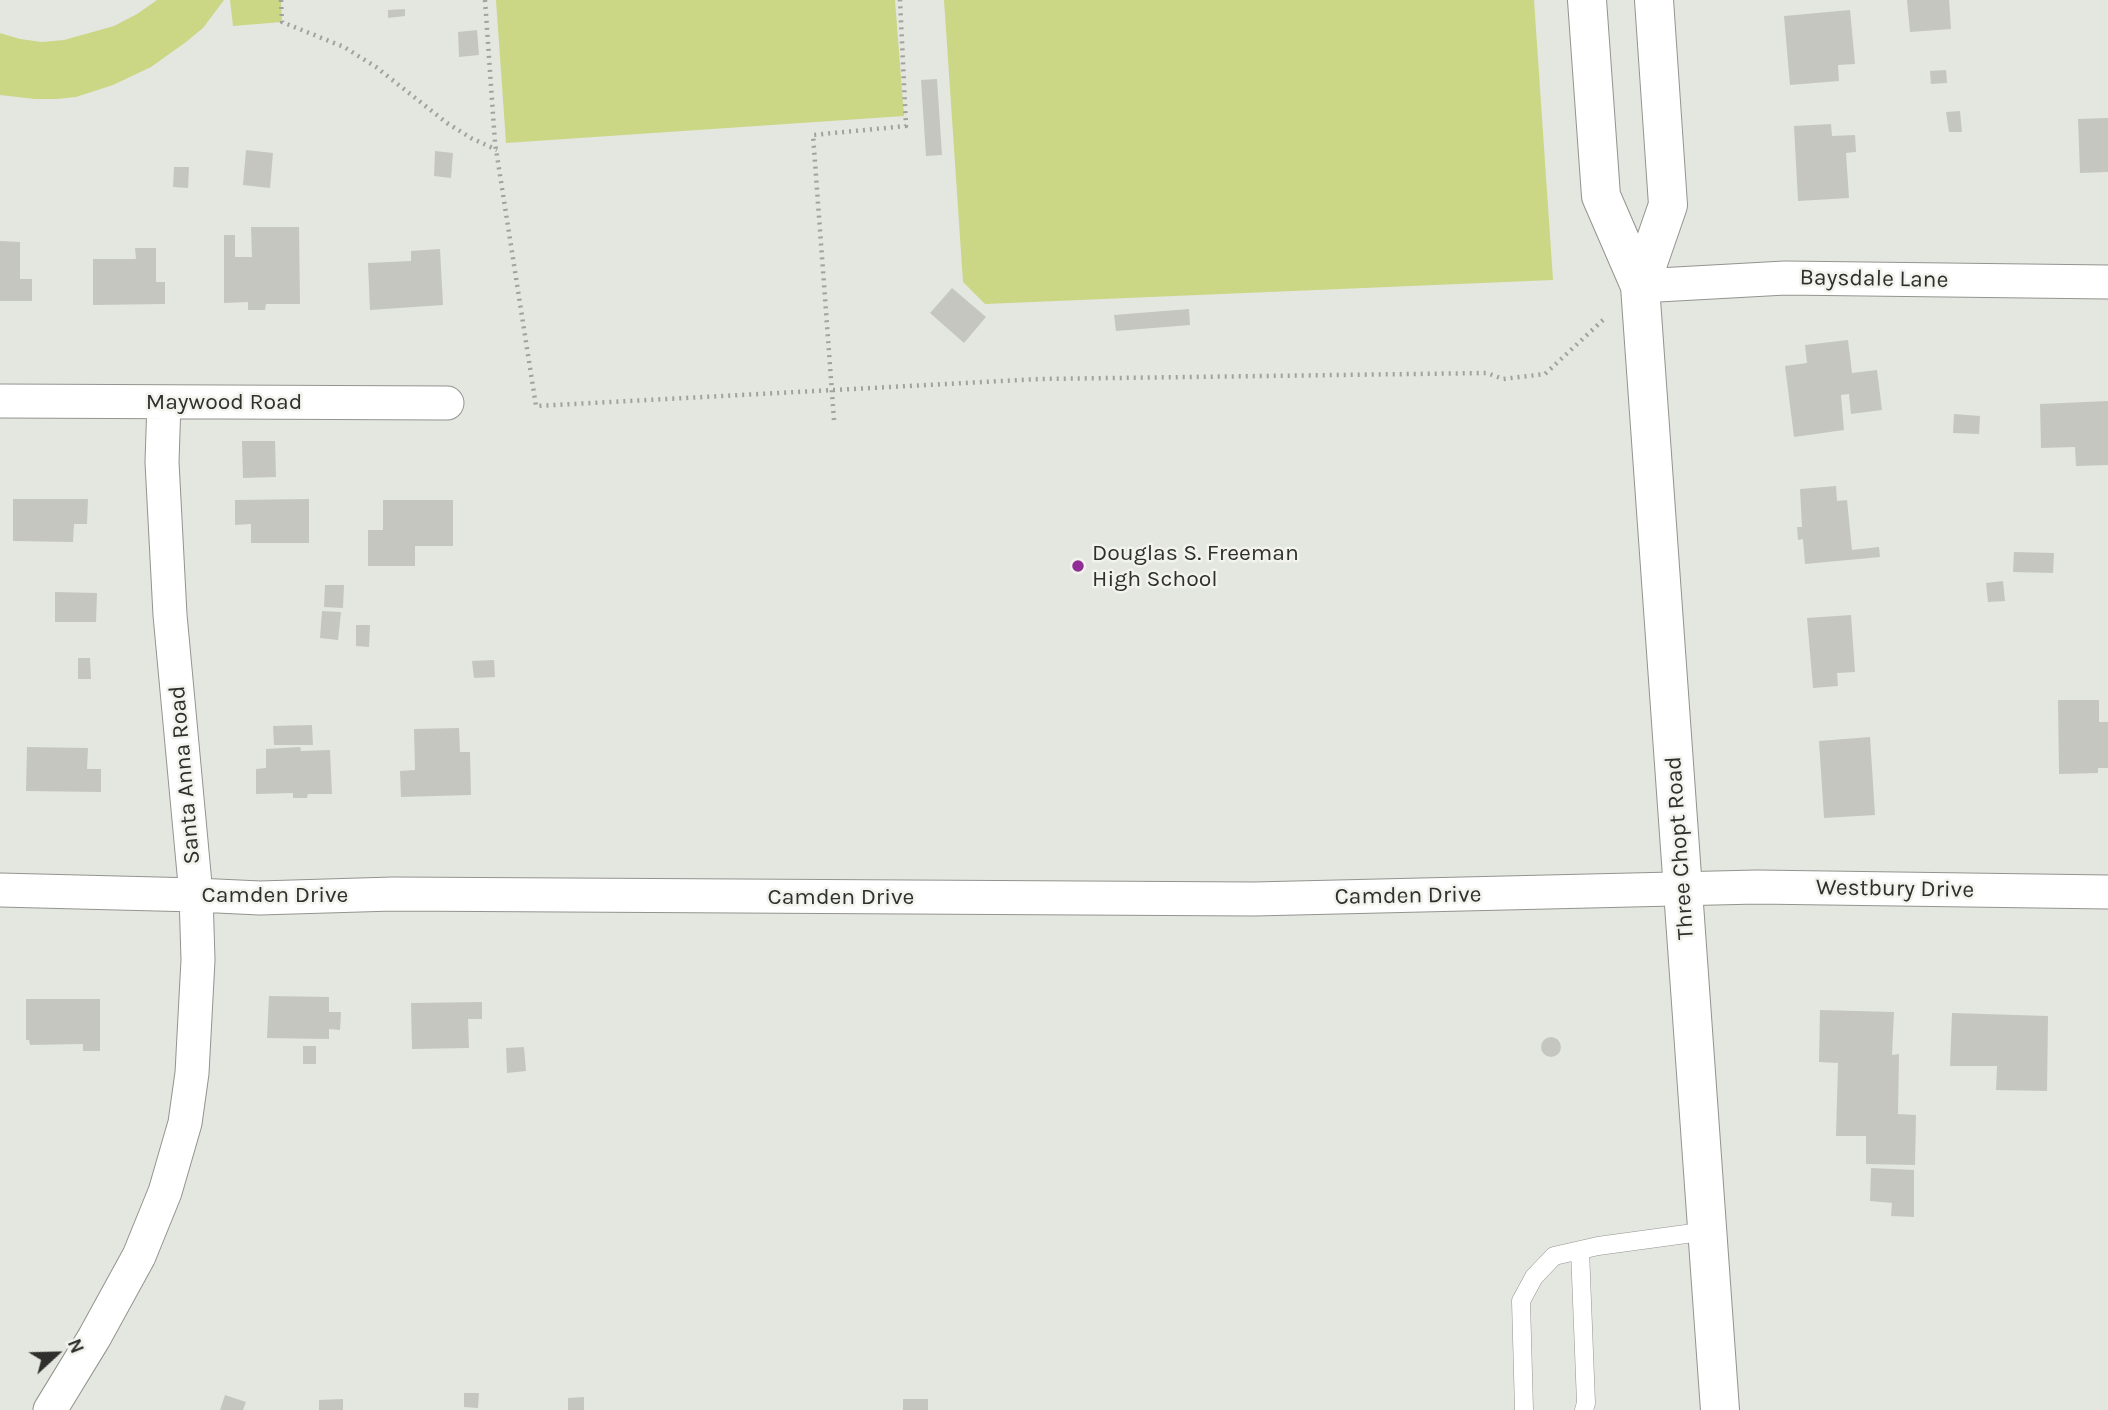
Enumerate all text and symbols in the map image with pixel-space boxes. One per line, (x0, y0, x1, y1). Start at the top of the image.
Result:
street label: Baysdale Lane (1799, 264, 1949, 294)
street label: Maywood Road (146, 388, 302, 416)
place label: Douglas S. Freeman High School (1092, 539, 1299, 593)
marker: Douglas S. Freeman High School (1070, 558, 1086, 574)
street label: Santa Anna Road (163, 685, 207, 865)
street label: Three Chopt Road (1660, 755, 1700, 941)
street label: Westbury Drive (1816, 874, 1974, 904)
street label: Camden Drive (202, 881, 348, 909)
street label: Camden Drive (1334, 881, 1482, 911)
street label: Camden Drive (768, 883, 914, 911)
north arrow (21, 1319, 91, 1389)
text: N (63, 1336, 88, 1357)

